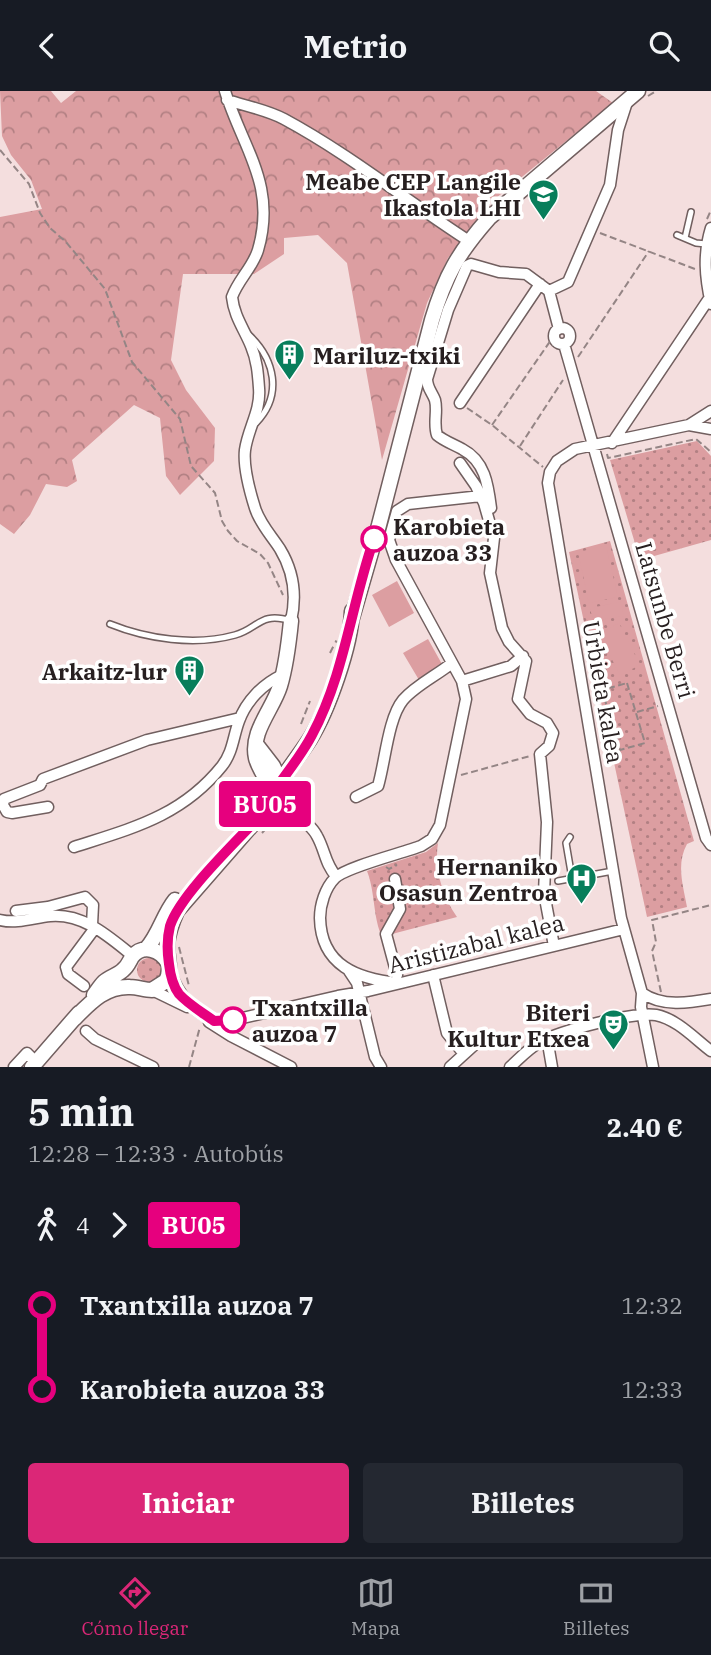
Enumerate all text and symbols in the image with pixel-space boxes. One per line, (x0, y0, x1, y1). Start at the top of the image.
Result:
text: Metrio (304, 25, 407, 67)
icon: back (28, 27, 66, 65)
icon: search (645, 27, 683, 65)
place label: Meabe CEP Langile Ikastola LHI (305, 166, 521, 222)
school or university icon: Meabe CEP Langile Ikastola LHI (527, 177, 561, 221)
building icon: Mariluz-txiki (273, 338, 307, 382)
place label: Mariluz-txiki (313, 340, 461, 370)
place label: Karobieta auzoa 33 (393, 511, 505, 567)
marker: Karobieta auzoa 33 (361, 526, 387, 552)
street label: Latsunbe Berri (629, 538, 703, 702)
street label: Urbieta kalea (577, 618, 631, 766)
building icon: Arkaitz-lur (173, 654, 207, 698)
place label: Arkaitz-lur (42, 656, 168, 686)
line badge: BU05 (216, 781, 314, 827)
text: BU05 (233, 788, 297, 820)
place label: Hernaniko Osasun Zentroa (379, 851, 558, 907)
hospital icon: Hernaniko Osasun Zentroa (564, 862, 598, 906)
street label: Aristizabal kalea (385, 907, 567, 979)
place label: Txantxilla auzoa 7 (252, 992, 368, 1048)
place label: Biteri Kultur Etxea (447, 997, 590, 1053)
marker: Txantxilla auzoa 7 (220, 1007, 246, 1033)
theatre icon: Biteri Kultur Etxea (596, 1008, 630, 1052)
text: 5 min (28, 1087, 134, 1136)
text: 2.40 € (607, 1110, 683, 1144)
text: 12:28 – 12:33 · Autobús (28, 1138, 284, 1168)
icon: walk (28, 1206, 66, 1244)
icon: forward (100, 1206, 138, 1244)
text: BU05 (162, 1209, 226, 1241)
text: 4 (76, 1210, 90, 1240)
text: Txantxilla auzoa 7 (80, 1288, 314, 1322)
text: 12:32 (621, 1290, 683, 1320)
text: Karobieta auzoa 33 (80, 1372, 325, 1406)
text: 12:33 (621, 1374, 683, 1404)
button: Iniciar (28, 1463, 349, 1543)
button: Billetes (363, 1463, 683, 1543)
tab: Cómo llegar (81, 1574, 188, 1640)
tab: Mapa (351, 1574, 400, 1640)
tab: Billetes (563, 1574, 630, 1640)

